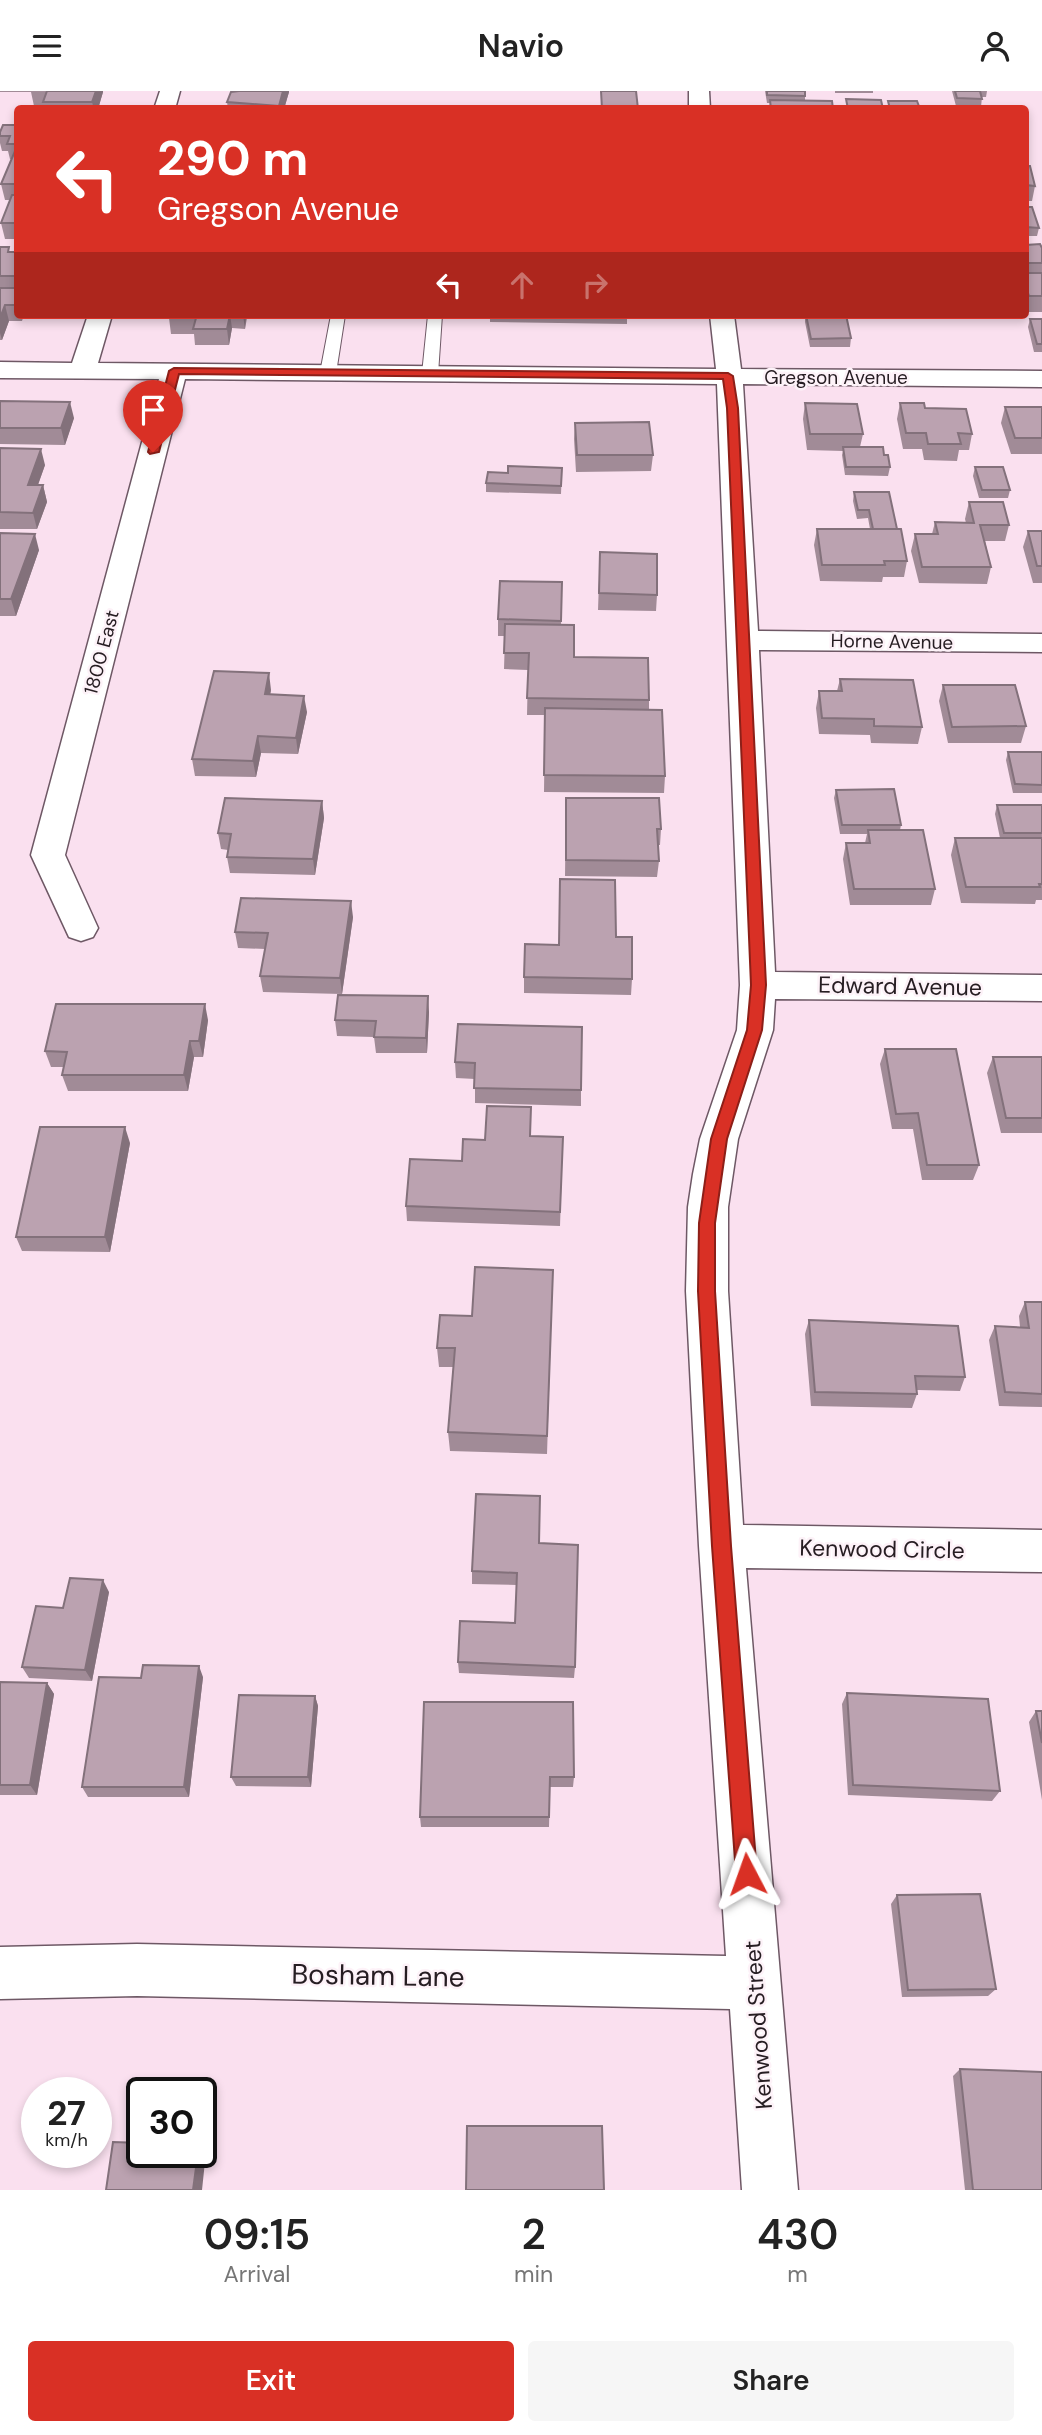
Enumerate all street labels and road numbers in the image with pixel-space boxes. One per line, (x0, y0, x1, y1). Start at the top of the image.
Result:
street label: Gregson Avenue (764, 365, 908, 390)
street label: 1800 East (78, 607, 125, 697)
street label: Horne Avenue (831, 628, 953, 655)
street label: Edward Avenue (818, 970, 982, 1002)
street label: Kenwood Circle (799, 1533, 965, 1565)
street label: Kenwood Street (737, 1940, 779, 2110)
street label: Bosham Lane (291, 1955, 465, 1996)

